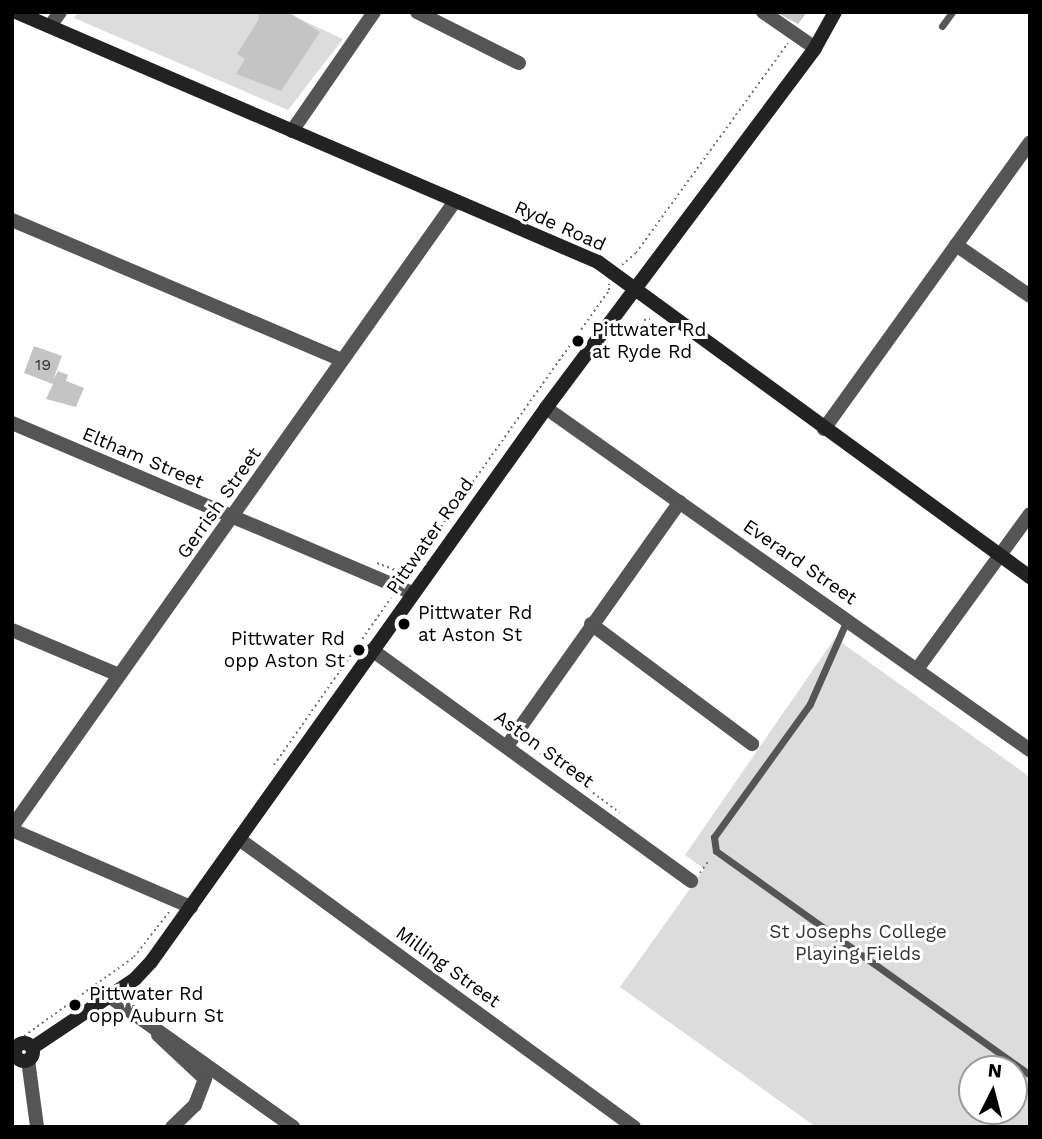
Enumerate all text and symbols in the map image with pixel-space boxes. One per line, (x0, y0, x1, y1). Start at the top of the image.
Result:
street label: Ryde Road (511, 196, 609, 256)
place label: Pittwater Rd at Ryde Rd (592, 319, 707, 363)
marker: Pittwater Rd at Ryde Rd (570, 333, 586, 349)
house number: 19 (35, 355, 51, 375)
street label: Eltham Street (79, 422, 207, 494)
street label: Gerrish Street (172, 443, 266, 563)
street label: Pittwater Road (381, 473, 479, 599)
street label: Everard Street (739, 514, 861, 610)
place label: Pittwater Rd at Aston St (418, 602, 533, 646)
marker: Pittwater Rd at Aston St (396, 616, 412, 632)
place label: Pittwater Rd opp Aston St (223, 628, 345, 672)
marker: Pittwater Rd opp Aston St (351, 642, 367, 658)
street label: Aston Street (490, 705, 598, 793)
street label: Milling Street (391, 921, 505, 1013)
park label: St Josephs College Playing Fields (769, 921, 947, 965)
place label: Pittwater Rd opp Auburn St (89, 983, 225, 1027)
marker: Pittwater Rd opp Auburn St (67, 997, 83, 1013)
north arrow (958, 1055, 1028, 1125)
text: N (987, 1058, 1003, 1083)

